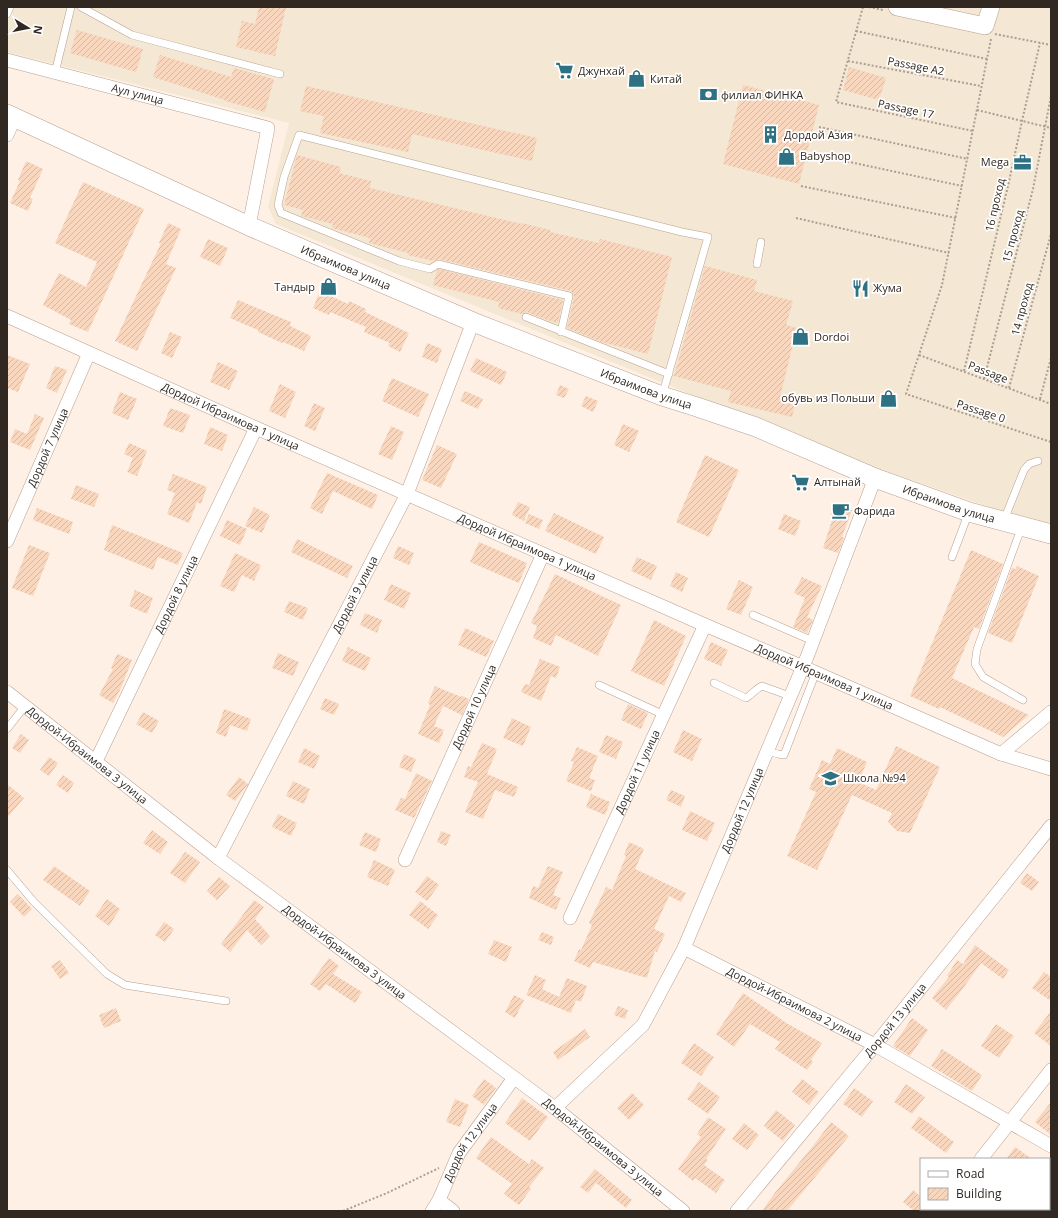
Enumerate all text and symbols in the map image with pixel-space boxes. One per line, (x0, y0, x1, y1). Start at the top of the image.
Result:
north arrow (8, 8, 48, 48)
text: N (30, 24, 47, 36)
street label: Passage A2 (886, 53, 946, 78)
supermarket icon: Джунхай (555, 61, 575, 81)
place label: Джунхай (578, 63, 625, 78)
shop icon: Китай (627, 69, 647, 89)
place label: Китай (650, 71, 682, 86)
street label: Аул улица (110, 80, 166, 108)
bank icon: филиал ФИНКА (698, 85, 718, 105)
place label: филиал ФИНКА (721, 87, 803, 102)
street label: Passage 17 (877, 95, 936, 122)
building icon: Дордой Азия (761, 125, 781, 145)
place label: Дордой Азия (784, 127, 853, 142)
shop icon: Babyshop (777, 146, 797, 166)
place label: Babyshop (800, 148, 851, 163)
office icon: Mega (1012, 152, 1032, 172)
place label: Mega (981, 154, 1009, 169)
street label: 16 проход (981, 176, 1008, 233)
street label: 15 проход (998, 207, 1027, 264)
street label: Ибраимова улица (299, 241, 393, 293)
shop icon: Тандыр (318, 277, 338, 297)
restaurant icon: Жума (850, 278, 870, 298)
place label: Тандыр (274, 279, 315, 294)
place label: Жума (873, 280, 902, 295)
street label: 14 проход (1007, 280, 1036, 337)
shop icon: Dordoi (791, 327, 811, 347)
place label: Dordoi (814, 329, 849, 344)
street label: Passage (966, 357, 1010, 386)
street label: Ибраимова улица (598, 365, 694, 412)
street label: Дордой Ибраимова 1 улица (159, 379, 302, 453)
shop icon: обувь из Польши (878, 388, 898, 408)
place label: обувь из Польши (781, 390, 875, 405)
street label: Passage 0 (955, 396, 1008, 425)
street label: Дордой 7 улица (24, 405, 71, 489)
supermarket icon: Алтынай (791, 472, 811, 492)
place label: Алтынай (814, 474, 861, 489)
street label: Ибраимова улица (901, 481, 997, 526)
cafe icon: Фарида (831, 501, 851, 521)
place label: Фарида (854, 503, 895, 518)
street label: Дордой Ибраимова 1 улица (456, 510, 599, 583)
street label: Дордой 8 улица (151, 553, 201, 635)
street label: Дордой 9 улица (328, 553, 381, 635)
street label: Дордой Ибраимова 1 улица (753, 639, 896, 713)
street label: Дордой 10 улица (448, 662, 499, 751)
street label: Дордой-Ибраимова 3 улица (24, 702, 151, 807)
street label: Дордой 11 улица (611, 727, 663, 816)
street label: Дордой 12 улица (717, 765, 766, 855)
school or university icon: Школа №94 (820, 768, 840, 788)
place label: Школа №94 (843, 770, 906, 785)
street label: Дордой-Ибраимова 3 улица (280, 901, 410, 1002)
street label: Дордой-Ибраимова 2 улица (724, 963, 865, 1044)
street label: Дордой 13 улица (860, 979, 929, 1060)
street label: Дордой-Ибраимова 3 улица (540, 1094, 667, 1199)
street label: Дордой 12 улица (440, 1100, 500, 1184)
legend (920, 1158, 1050, 1210)
text: Road (956, 1165, 985, 1182)
text: Building (956, 1185, 1002, 1202)

